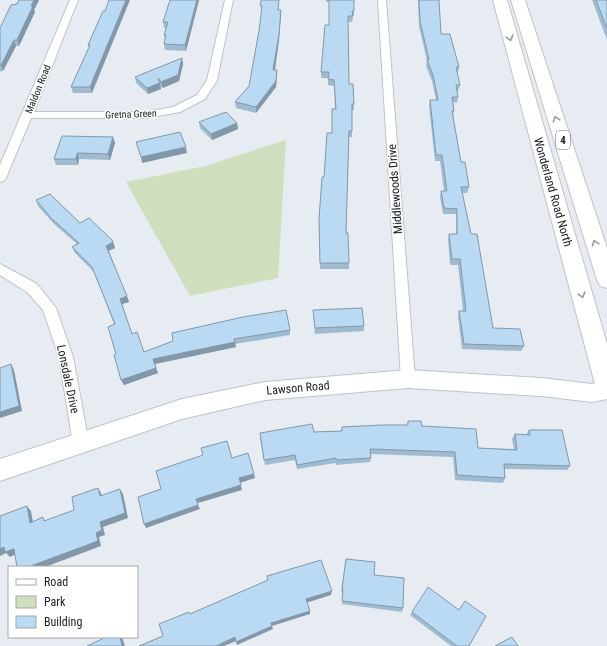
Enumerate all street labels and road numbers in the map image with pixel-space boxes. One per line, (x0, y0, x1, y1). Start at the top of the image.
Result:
street label: Maldon Road (23, 63, 53, 115)
street label: Gretna Green (105, 108, 157, 120)
road number: 4 (556, 131, 570, 149)
street label: Wonderland Road North (531, 136, 575, 248)
street label: Middlewoods Drive (385, 143, 405, 234)
street label: Lonsdale Drive (54, 343, 82, 415)
street label: Lawson Road (266, 378, 330, 398)

